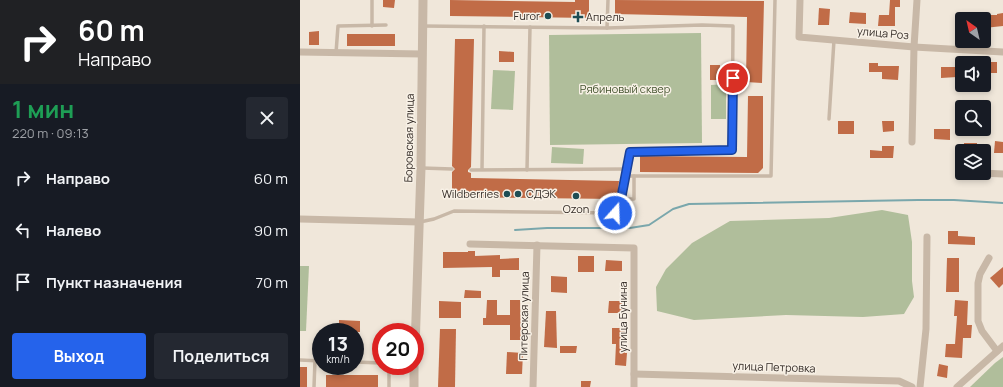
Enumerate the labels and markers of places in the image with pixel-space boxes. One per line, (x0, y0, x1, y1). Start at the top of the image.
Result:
place label: Furor (514, 8, 540, 23)
place label: Апрель (586, 9, 625, 24)
marker: Furor (543, 11, 553, 21)
marker: Апрель (573, 12, 583, 22)
pin (716, 61, 750, 95)
place label: Wildberries (442, 186, 499, 201)
place label: СДЭК (526, 186, 556, 201)
marker: Wildberries (502, 189, 512, 199)
marker: СДЭК (513, 189, 523, 199)
marker: Ozon (571, 191, 581, 201)
place label: Ozon (563, 201, 589, 216)

